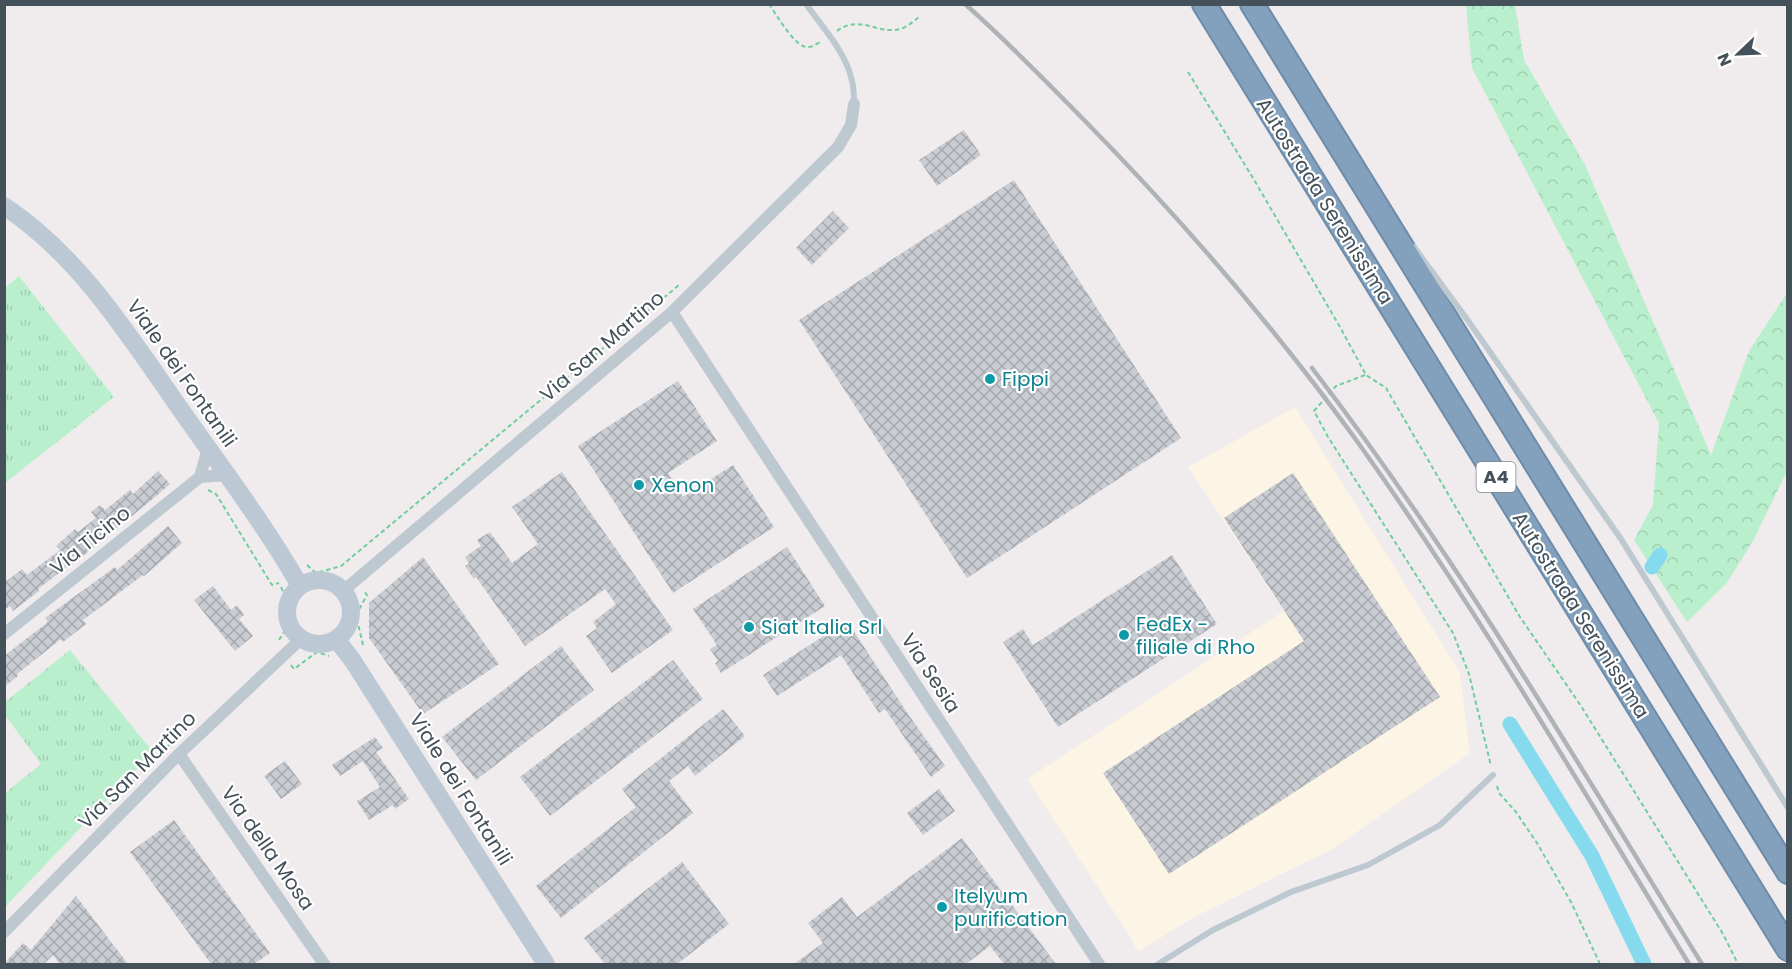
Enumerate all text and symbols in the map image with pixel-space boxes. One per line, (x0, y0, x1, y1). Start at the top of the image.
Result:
north arrow (1708, 24, 1768, 84)
text: N (1712, 50, 1738, 70)
street label: Autostrada Serenissima (1250, 92, 1400, 310)
street label: Via San Martino (534, 284, 670, 408)
street label: Viale dei Fontanili (120, 293, 244, 453)
place label: Fippi (1002, 365, 1049, 393)
marker: Fippi (983, 372, 997, 386)
road number: A4 (1476, 462, 1516, 492)
place label: Xenon (651, 471, 714, 499)
marker: Xenon (632, 478, 646, 492)
street label: Via Ticino (44, 499, 136, 581)
street label: Autostrada Serenissima (1506, 506, 1656, 724)
place label: FedEx - filiale di Rho (1136, 610, 1255, 661)
place label: Siat Italia Srl (761, 613, 882, 641)
marker: Siat Italia Srl (742, 620, 756, 634)
street label: Via Sesia (895, 627, 967, 719)
marker: FedEx - filiale di Rho (1117, 628, 1131, 642)
street label: Via San Martino (72, 705, 202, 835)
street label: Viale dei Fontanili (403, 707, 519, 871)
street label: Via della Mosa (215, 780, 321, 916)
place label: Itelyum purification (954, 882, 1068, 933)
marker: Itelyum purification (935, 900, 949, 914)

